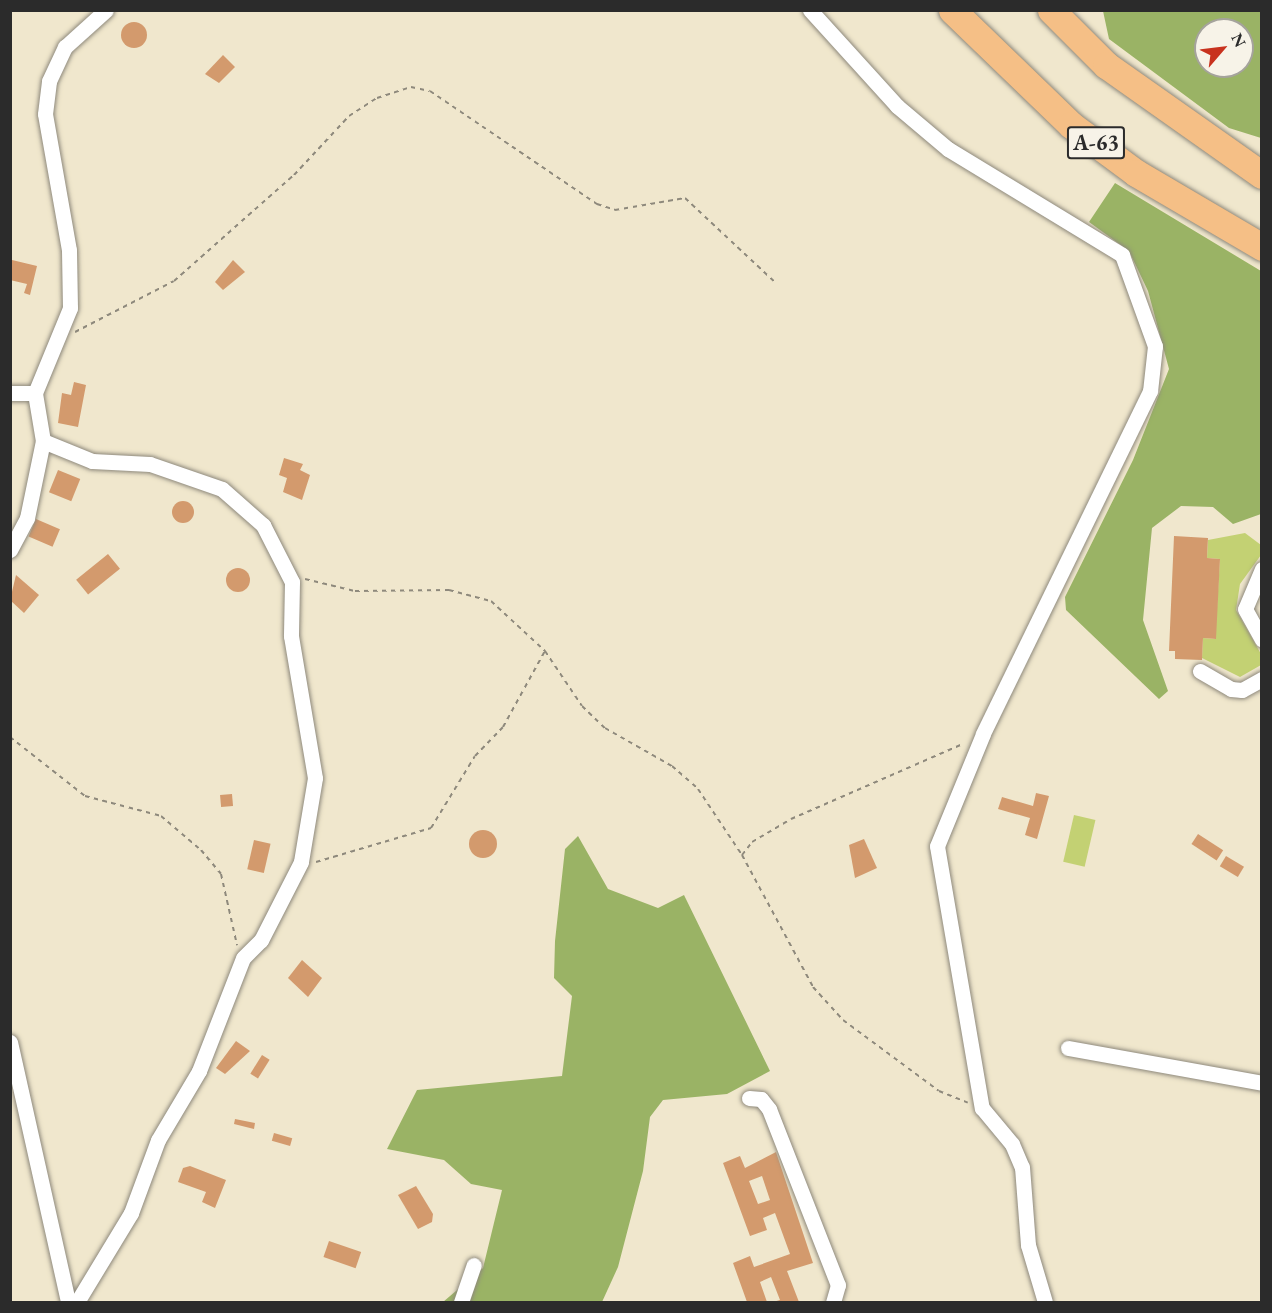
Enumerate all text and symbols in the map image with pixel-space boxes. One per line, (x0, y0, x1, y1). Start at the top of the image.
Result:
north arrow (1194, 18, 1254, 78)
text: N (1226, 30, 1251, 51)
road number: A-63 (1066, 124, 1126, 162)

